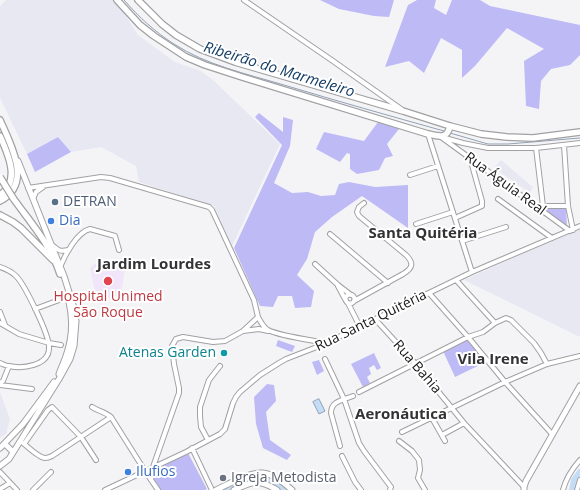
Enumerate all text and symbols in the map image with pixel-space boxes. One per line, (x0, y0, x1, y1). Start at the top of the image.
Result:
water label: Ribeirão do Marmeleiro (201, 38, 357, 102)
street label: Rua Águia Real (461, 149, 549, 219)
place label: DETRAN (63, 194, 117, 210)
marker: DETRAN (50, 197, 60, 207)
place label: Dia (59, 213, 80, 229)
marker: Dia (46, 216, 56, 226)
district label: Santa Quitéria (369, 225, 477, 243)
district label: Jardim Lourdes (97, 256, 211, 274)
marker: Hospital Unimed São Roque (102, 275, 114, 287)
street label: Rua Santa Quitéria (312, 287, 430, 355)
place label: Hospital Unimed São Roque (53, 289, 163, 322)
street label: Rua Bahia (389, 337, 445, 397)
place label: Atenas Garden (119, 345, 216, 361)
marker: Atenas Garden (219, 348, 229, 358)
district label: Vila Irene (457, 351, 529, 369)
district label: Aeronáutica (355, 406, 447, 424)
place label: Ilufios (136, 464, 175, 480)
marker: Ilufios (123, 467, 133, 477)
place label: Igreja Metodista (231, 470, 336, 486)
marker: Igreja Metodista (218, 473, 228, 483)

